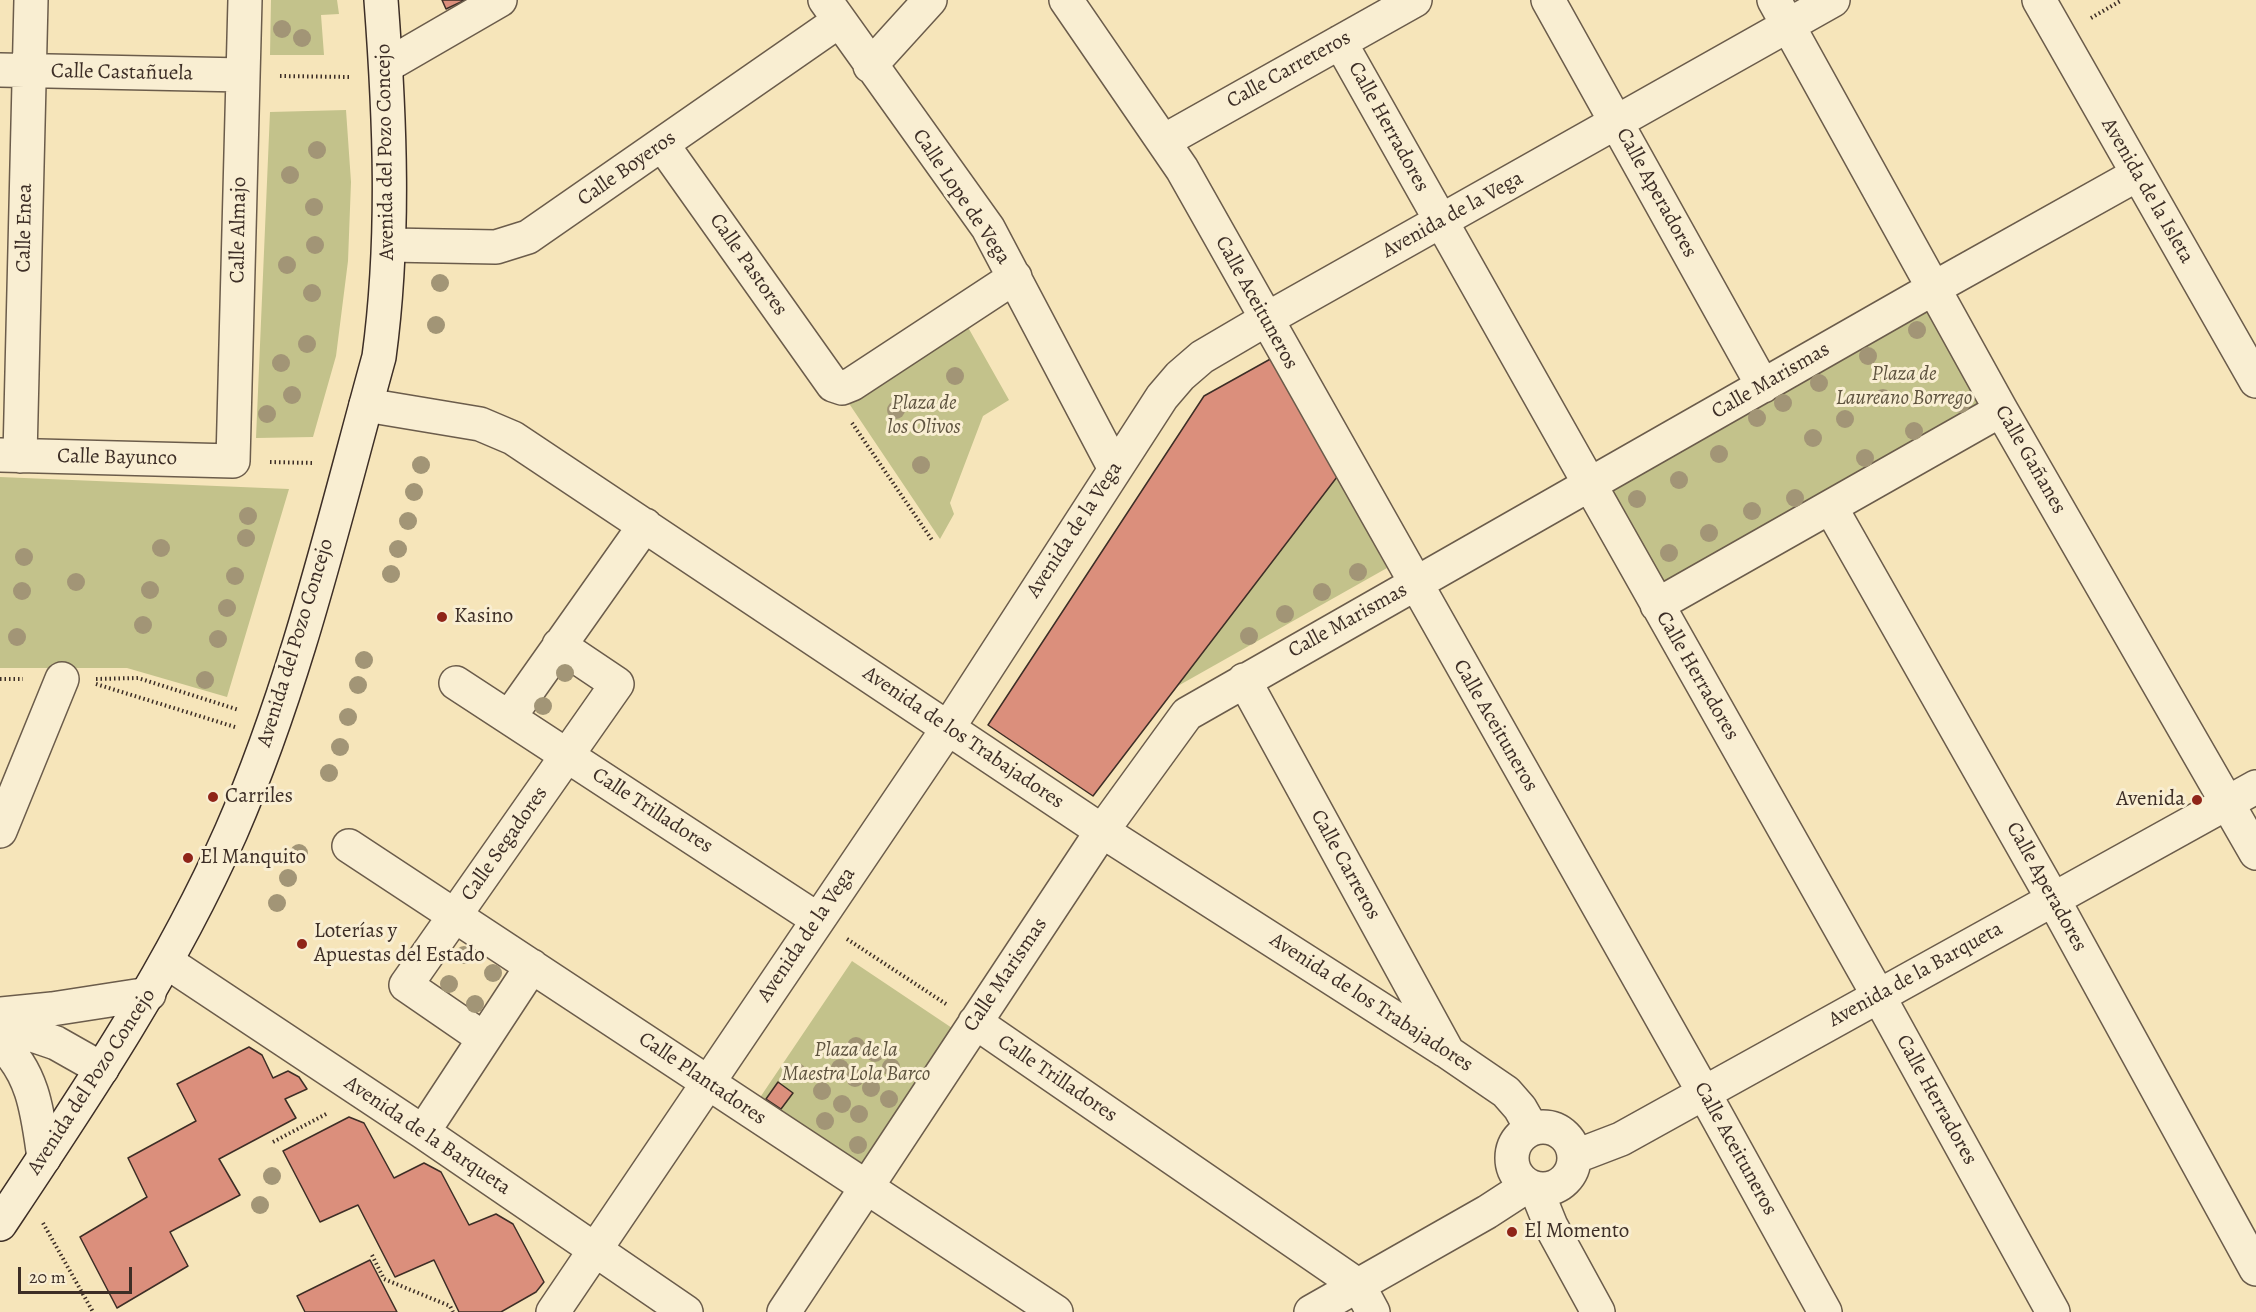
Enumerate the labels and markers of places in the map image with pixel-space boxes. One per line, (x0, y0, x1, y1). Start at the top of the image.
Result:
place label: Kasino (454, 604, 513, 630)
marker: Kasino (435, 610, 449, 624)
place label: Carriles (225, 784, 293, 810)
place label: Avenida (2116, 787, 2185, 813)
marker: Carriles (206, 790, 220, 804)
marker: Avenida (2190, 793, 2204, 807)
place label: El Manquito (200, 845, 306, 871)
marker: El Manquito (181, 851, 195, 865)
place label: Loterías y Apuestas del Estado (314, 919, 485, 969)
marker: Loterías y Apuestas del Estado (295, 937, 309, 951)
place label: El Momento (1524, 1219, 1629, 1245)
marker: El Momento (1505, 1225, 1519, 1239)

